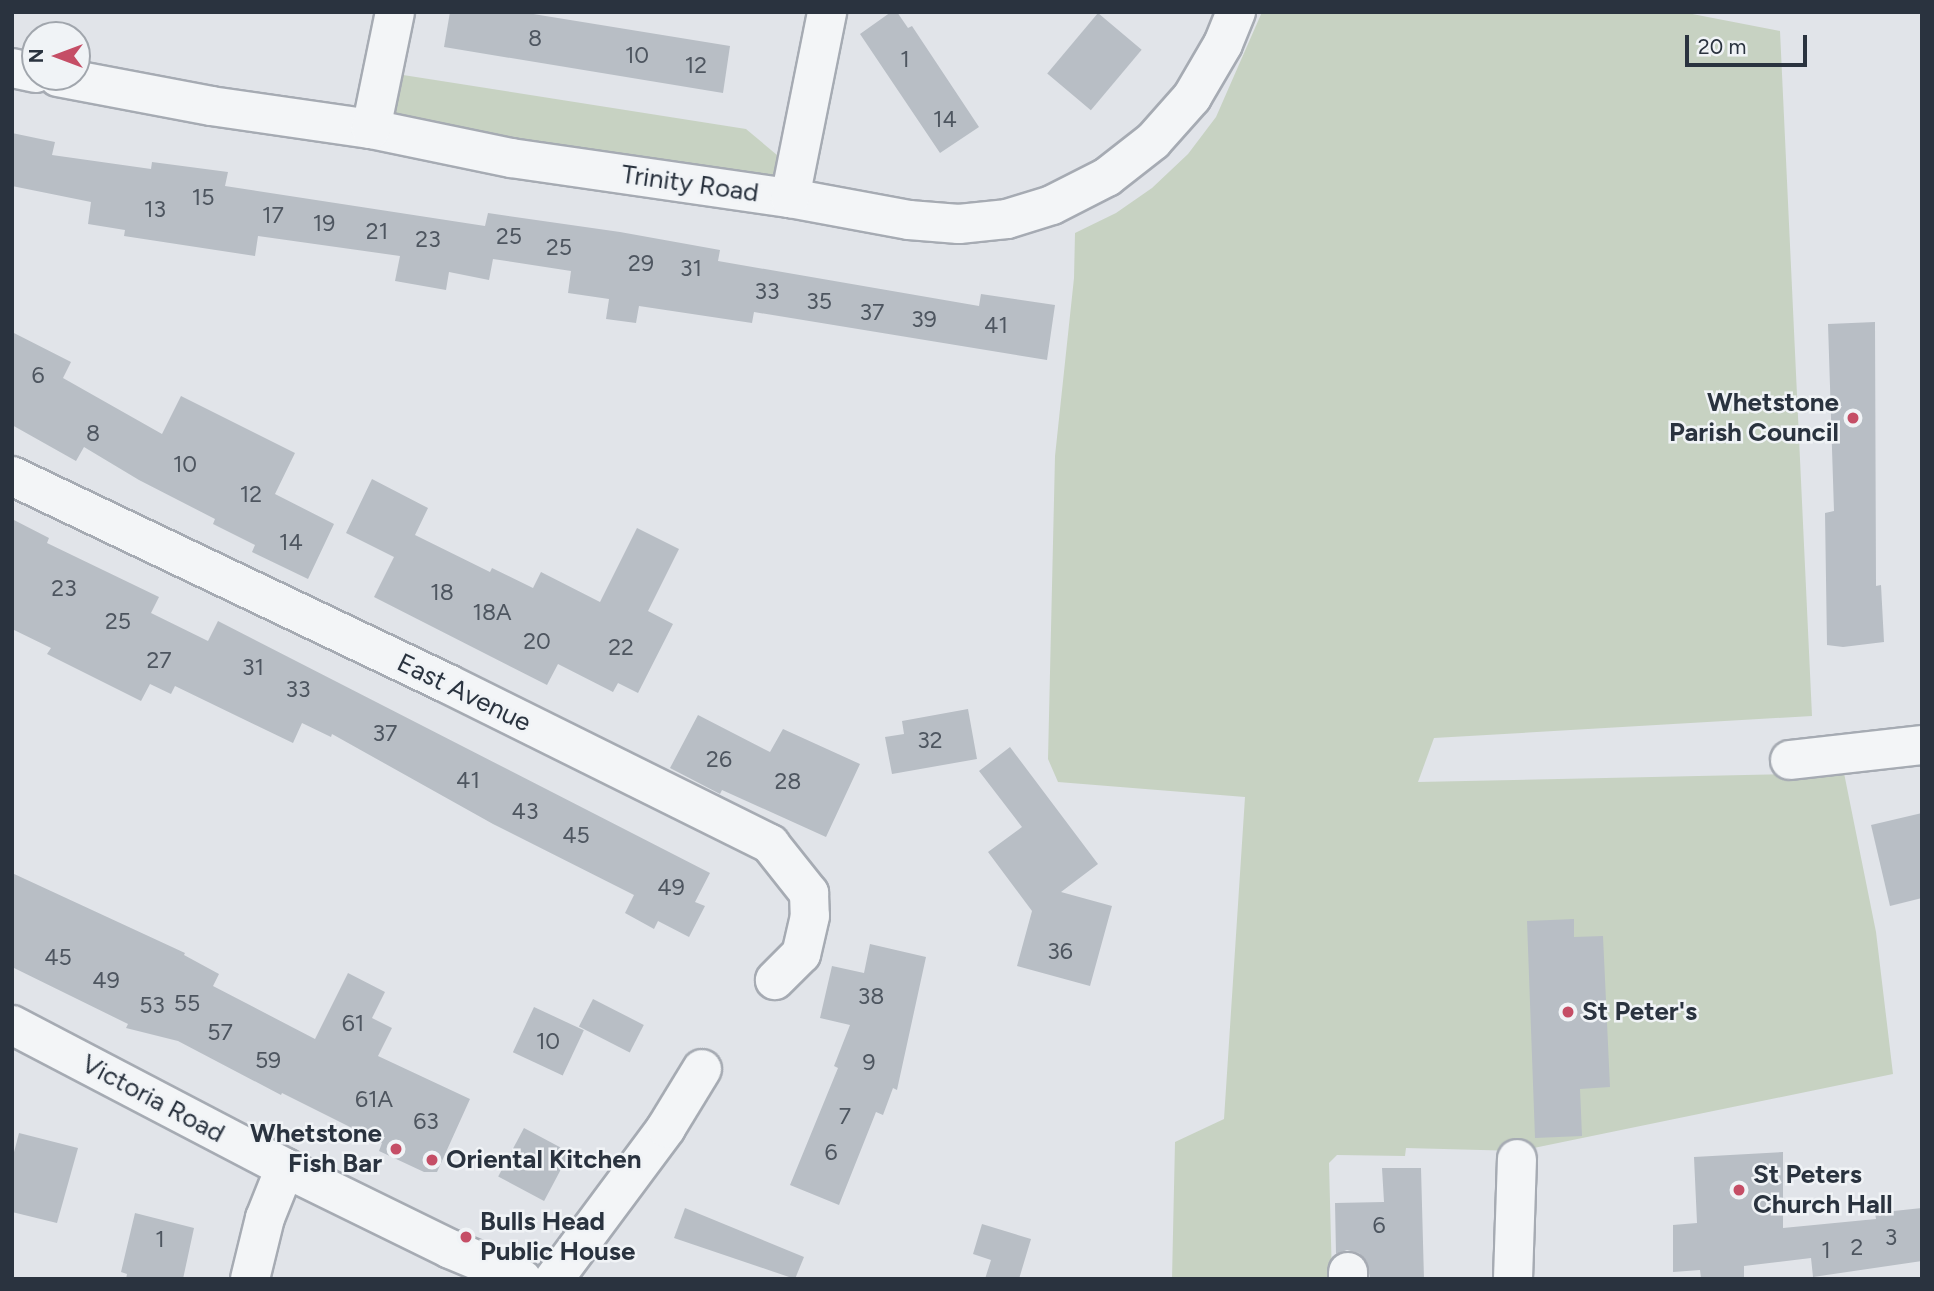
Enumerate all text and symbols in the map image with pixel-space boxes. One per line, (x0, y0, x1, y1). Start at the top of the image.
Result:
north arrow (21, 21, 91, 91)
scale bar (1689, 21, 1812, 65)
house number: 8 (528, 24, 542, 52)
text: 20 m (1698, 34, 1746, 59)
house number: 10 (625, 41, 649, 69)
house number: 1 (900, 45, 910, 73)
text: N (25, 49, 48, 63)
house number: 12 (685, 51, 707, 79)
house number: 14 (933, 105, 957, 133)
street label: Trinity Road (619, 159, 761, 209)
house number: 15 (192, 183, 214, 211)
house number: 13 (144, 195, 166, 223)
house number: 17 (262, 201, 284, 229)
house number: 19 (313, 209, 335, 237)
house number: 21 (366, 217, 388, 245)
house number: 25 (496, 222, 522, 250)
house number: 23 (415, 225, 441, 253)
house number: 25 (546, 233, 572, 261)
house number: 29 (628, 249, 654, 277)
house number: 31 (680, 254, 702, 282)
house number: 33 (754, 277, 780, 305)
house number: 35 (806, 287, 832, 315)
house number: 37 (860, 298, 884, 326)
house number: 39 (911, 305, 937, 333)
house number: 41 (984, 311, 1008, 339)
house number: 6 (31, 361, 45, 389)
place label: Whetstone Parish Council (1669, 387, 1839, 448)
marker: Whetstone Parish Council (1845, 410, 1861, 426)
house number: 8 (86, 419, 100, 447)
house number: 10 (173, 450, 197, 478)
house number: 12 (240, 480, 262, 508)
house number: 14 (279, 528, 303, 556)
house number: 23 (51, 574, 77, 602)
house number: 18 (430, 578, 454, 606)
house number: 18A (472, 598, 512, 626)
house number: 25 (105, 607, 131, 635)
house number: 20 (523, 627, 551, 655)
house number: 22 (608, 633, 634, 661)
house number: 27 (146, 646, 172, 674)
street label: East Avenue (392, 647, 536, 739)
house number: 31 (242, 653, 264, 681)
house number: 33 (285, 675, 311, 703)
house number: 37 (373, 719, 397, 747)
house number: 32 (917, 726, 943, 754)
house number: 26 (706, 745, 732, 773)
house number: 41 (456, 766, 480, 794)
house number: 28 (775, 767, 801, 795)
house number: 43 (512, 797, 538, 825)
house number: 45 (562, 821, 590, 849)
house number: 49 (657, 873, 685, 901)
house number: 36 (1047, 937, 1073, 965)
house number: 45 (44, 943, 72, 971)
house number: 49 (92, 966, 120, 994)
house number: 38 (858, 982, 884, 1010)
house number: 55 (174, 989, 200, 1017)
house number: 53 (139, 991, 165, 1019)
place label: St Peter's (1582, 996, 1697, 1028)
marker: St Peter's (1560, 1004, 1576, 1020)
house number: 61 (342, 1009, 364, 1037)
house number: 57 (207, 1018, 233, 1046)
house number: 10 (536, 1027, 560, 1055)
house number: 59 (255, 1046, 281, 1074)
street label: Victoria Road (76, 1048, 230, 1150)
house number: 9 (862, 1048, 876, 1076)
house number: 61A (355, 1085, 393, 1113)
house number: 7 (839, 1102, 851, 1130)
house number: 63 (413, 1107, 439, 1135)
place label: Whetstone Fish Bar (250, 1118, 382, 1180)
house number: 6 (824, 1138, 838, 1166)
marker: Whetstone Fish Bar (388, 1141, 404, 1157)
place label: Oriental Kitchen (446, 1144, 641, 1176)
marker: Oriental Kitchen (424, 1152, 440, 1168)
place label: St Peters Church Hall (1753, 1159, 1893, 1220)
marker: St Peters Church Hall (1731, 1182, 1747, 1198)
place label: Bulls Head Public House (480, 1206, 635, 1268)
house number: 6 (1372, 1211, 1386, 1239)
house number: 3 (1885, 1223, 1897, 1251)
house number: 1 (155, 1225, 165, 1253)
marker: Bulls Head Public House (458, 1229, 474, 1245)
house number: 2 (1851, 1233, 1863, 1261)
house number: 1 (1821, 1236, 1831, 1264)

